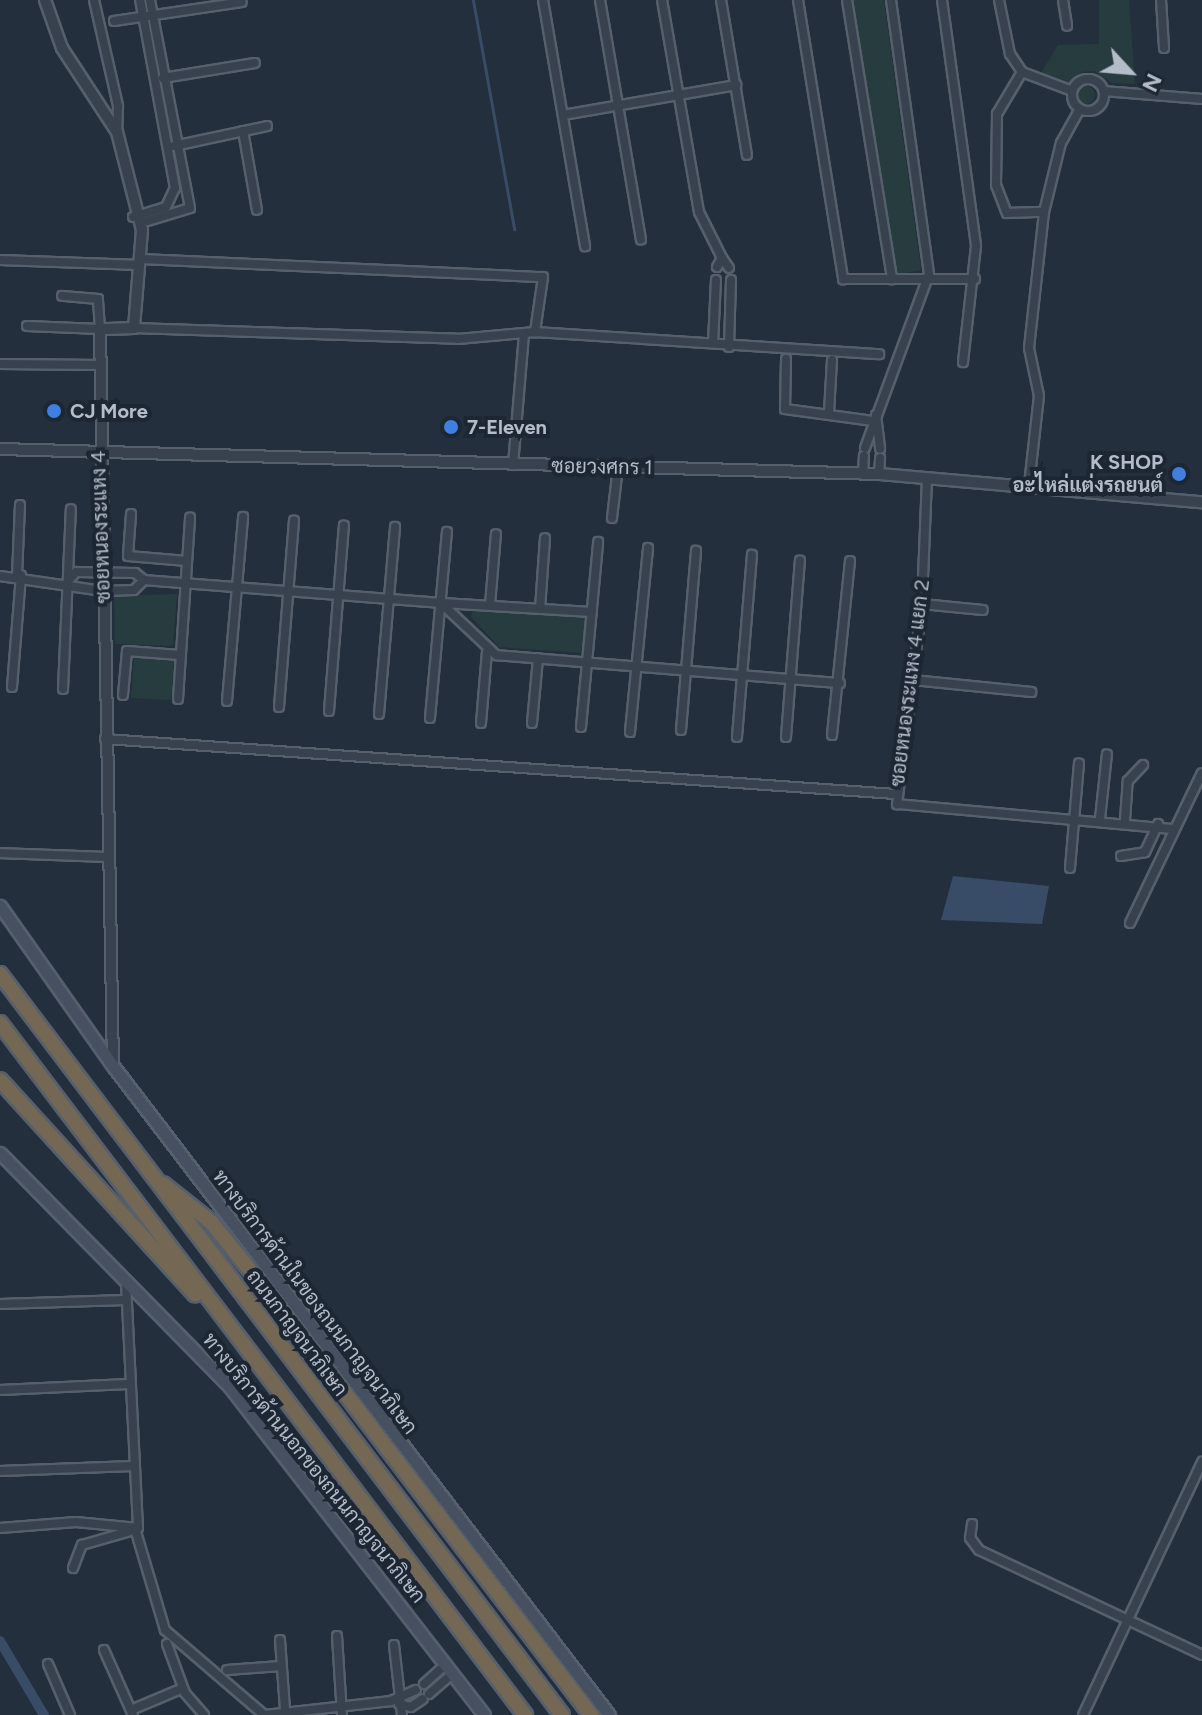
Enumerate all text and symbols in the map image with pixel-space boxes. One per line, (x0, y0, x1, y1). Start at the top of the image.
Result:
north arrow (1090, 32, 1170, 112)
text: N (1136, 69, 1168, 96)
place label: CJ More (70, 399, 148, 423)
marker: CJ More (45, 402, 63, 420)
place label: 7-Eleven (467, 415, 547, 439)
marker: 7-Eleven (442, 418, 460, 436)
street label: ซอยหนองระแหง 4 (86, 450, 116, 604)
place label: K SHOP อะไหล่แต่งรถยนต์ (1012, 450, 1163, 497)
street label: ซอยวงศกร 1 (551, 454, 653, 480)
marker: K SHOP อะไหล่แต่งรถยนต์ (1170, 465, 1188, 483)
street label: ซอยหนองระแหง 4 แยก 2 (885, 578, 935, 788)
street label: ทางบริการด้านในของถนนกาญจนาภิเษก (208, 1165, 422, 1439)
street label: ถนนกาญจนาภิเษก (242, 1265, 352, 1401)
street label: ทางบริการด้านนอกของถนนกาญจนาภิเษก (198, 1328, 430, 1608)

